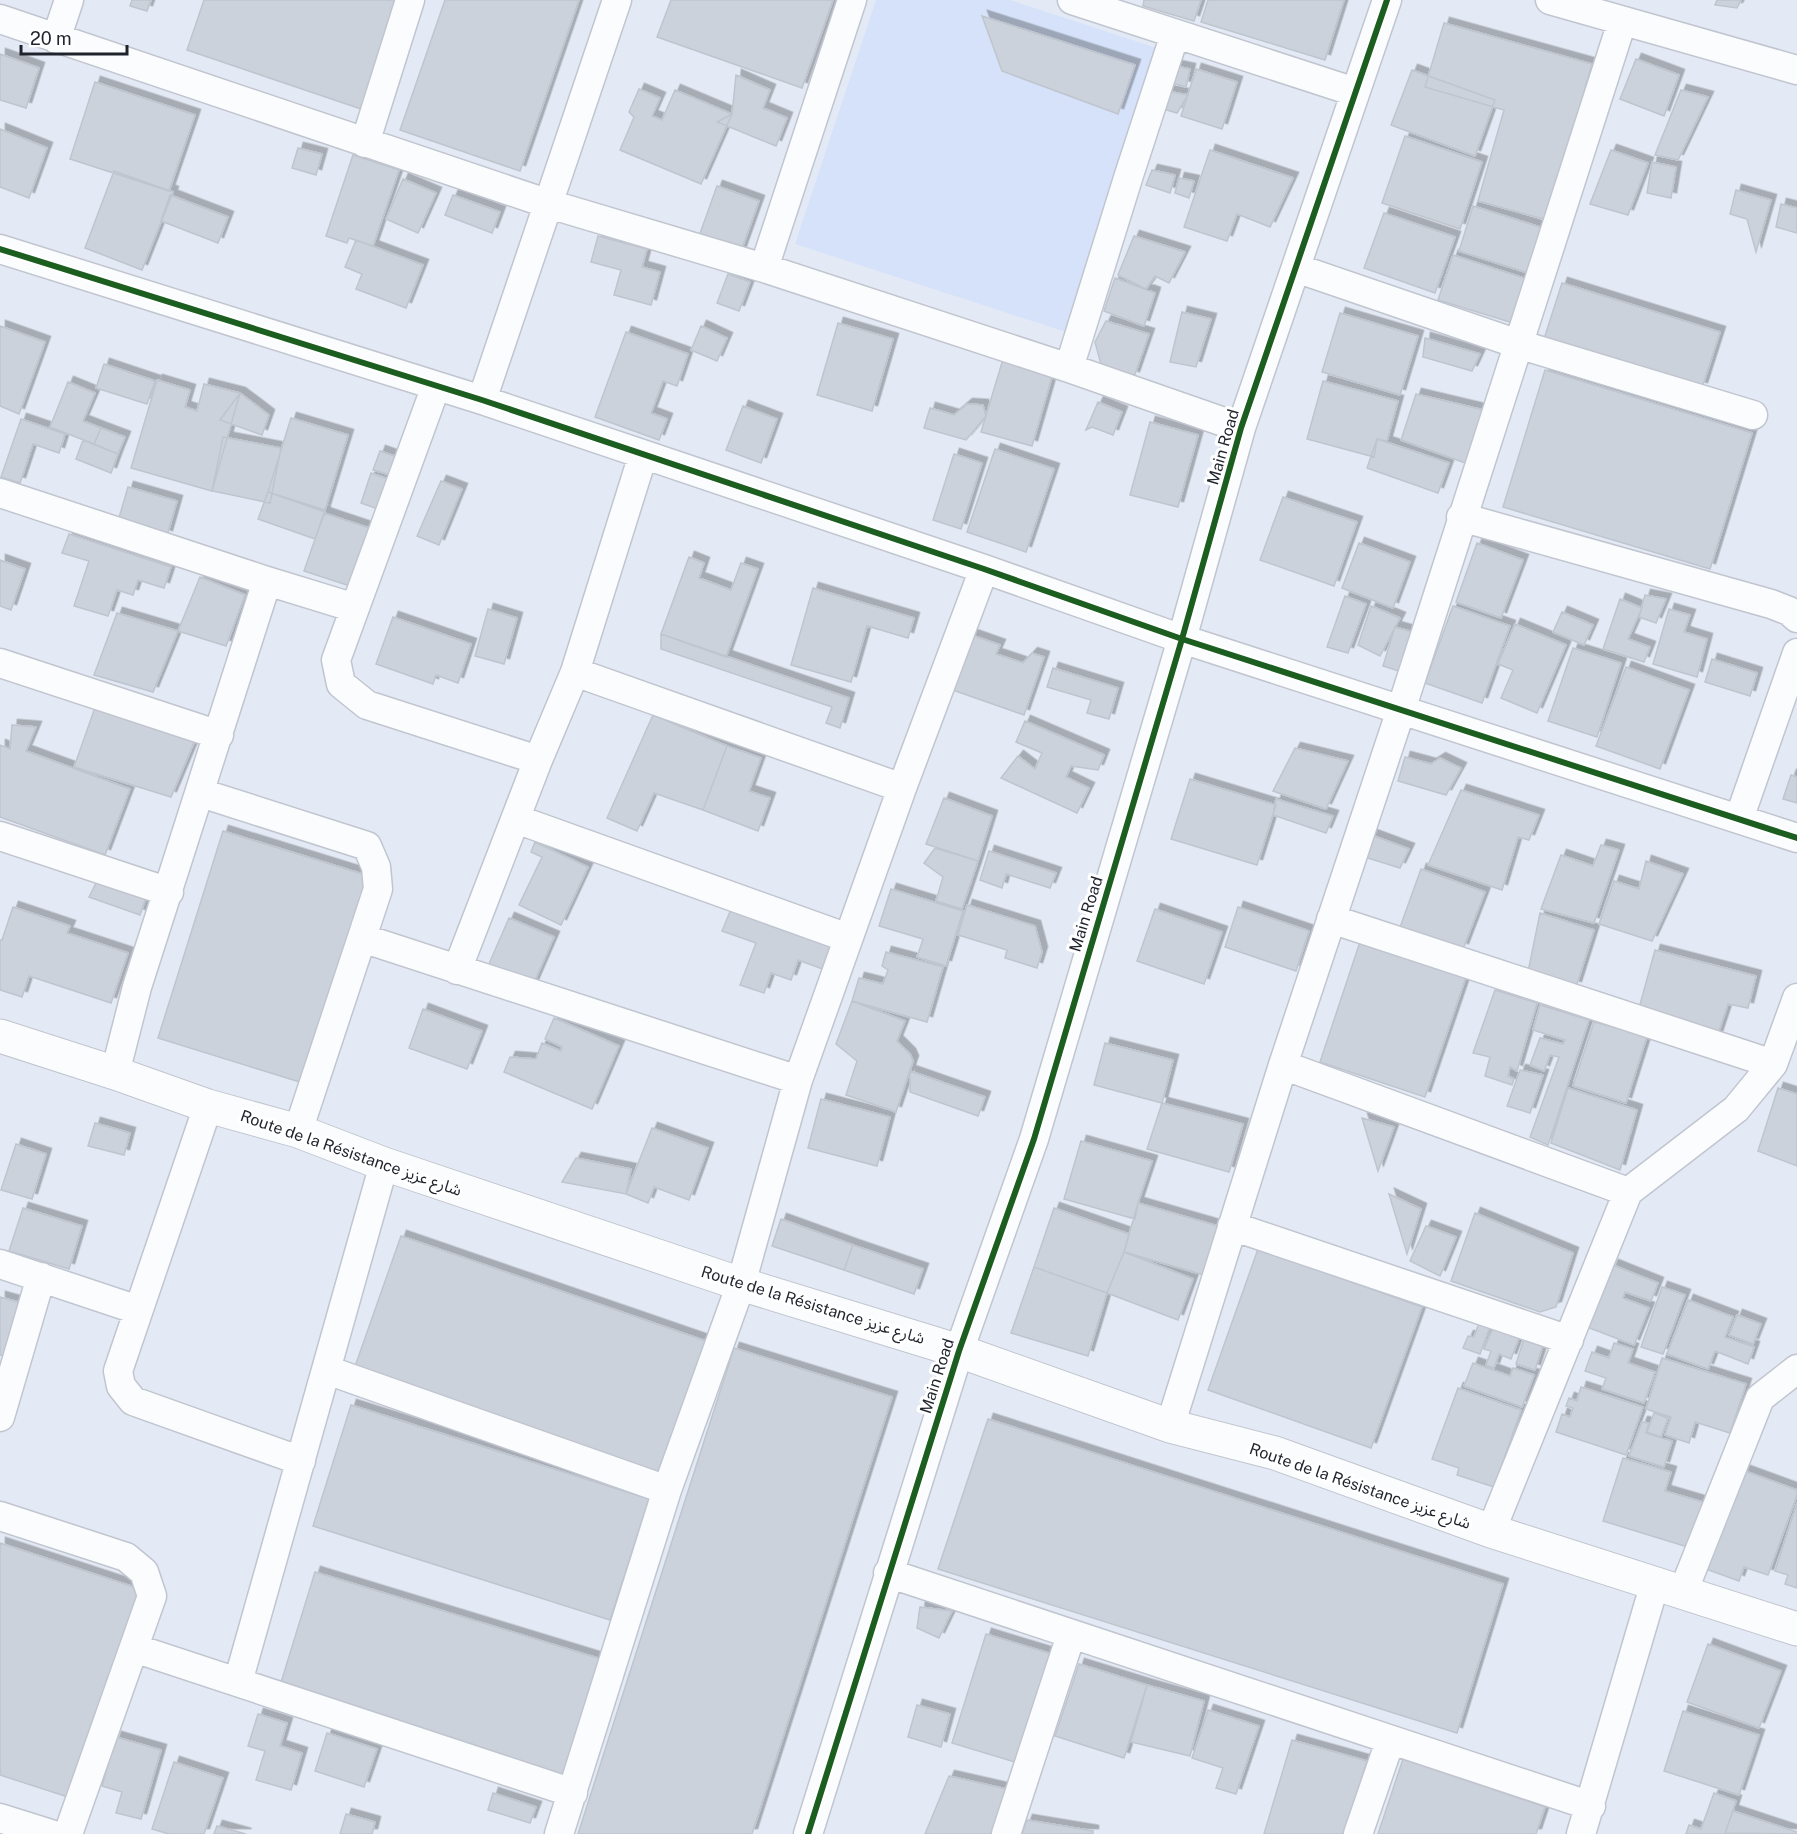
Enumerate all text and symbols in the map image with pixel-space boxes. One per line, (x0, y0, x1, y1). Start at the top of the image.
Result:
scale bar (21, 18, 128, 56)
text: 20 m (30, 28, 72, 49)
street label: Main Road (1203, 407, 1243, 487)
street label: Main Road (1066, 874, 1106, 954)
street label: Route de la Résistance شارع عزيز (237, 1106, 464, 1203)
street label: Route de la Résistance شارع عزيز (698, 1262, 927, 1351)
street label: Main Road (916, 1336, 958, 1416)
street label: Route de la Résistance شارع عزيز (1246, 1439, 1473, 1536)

